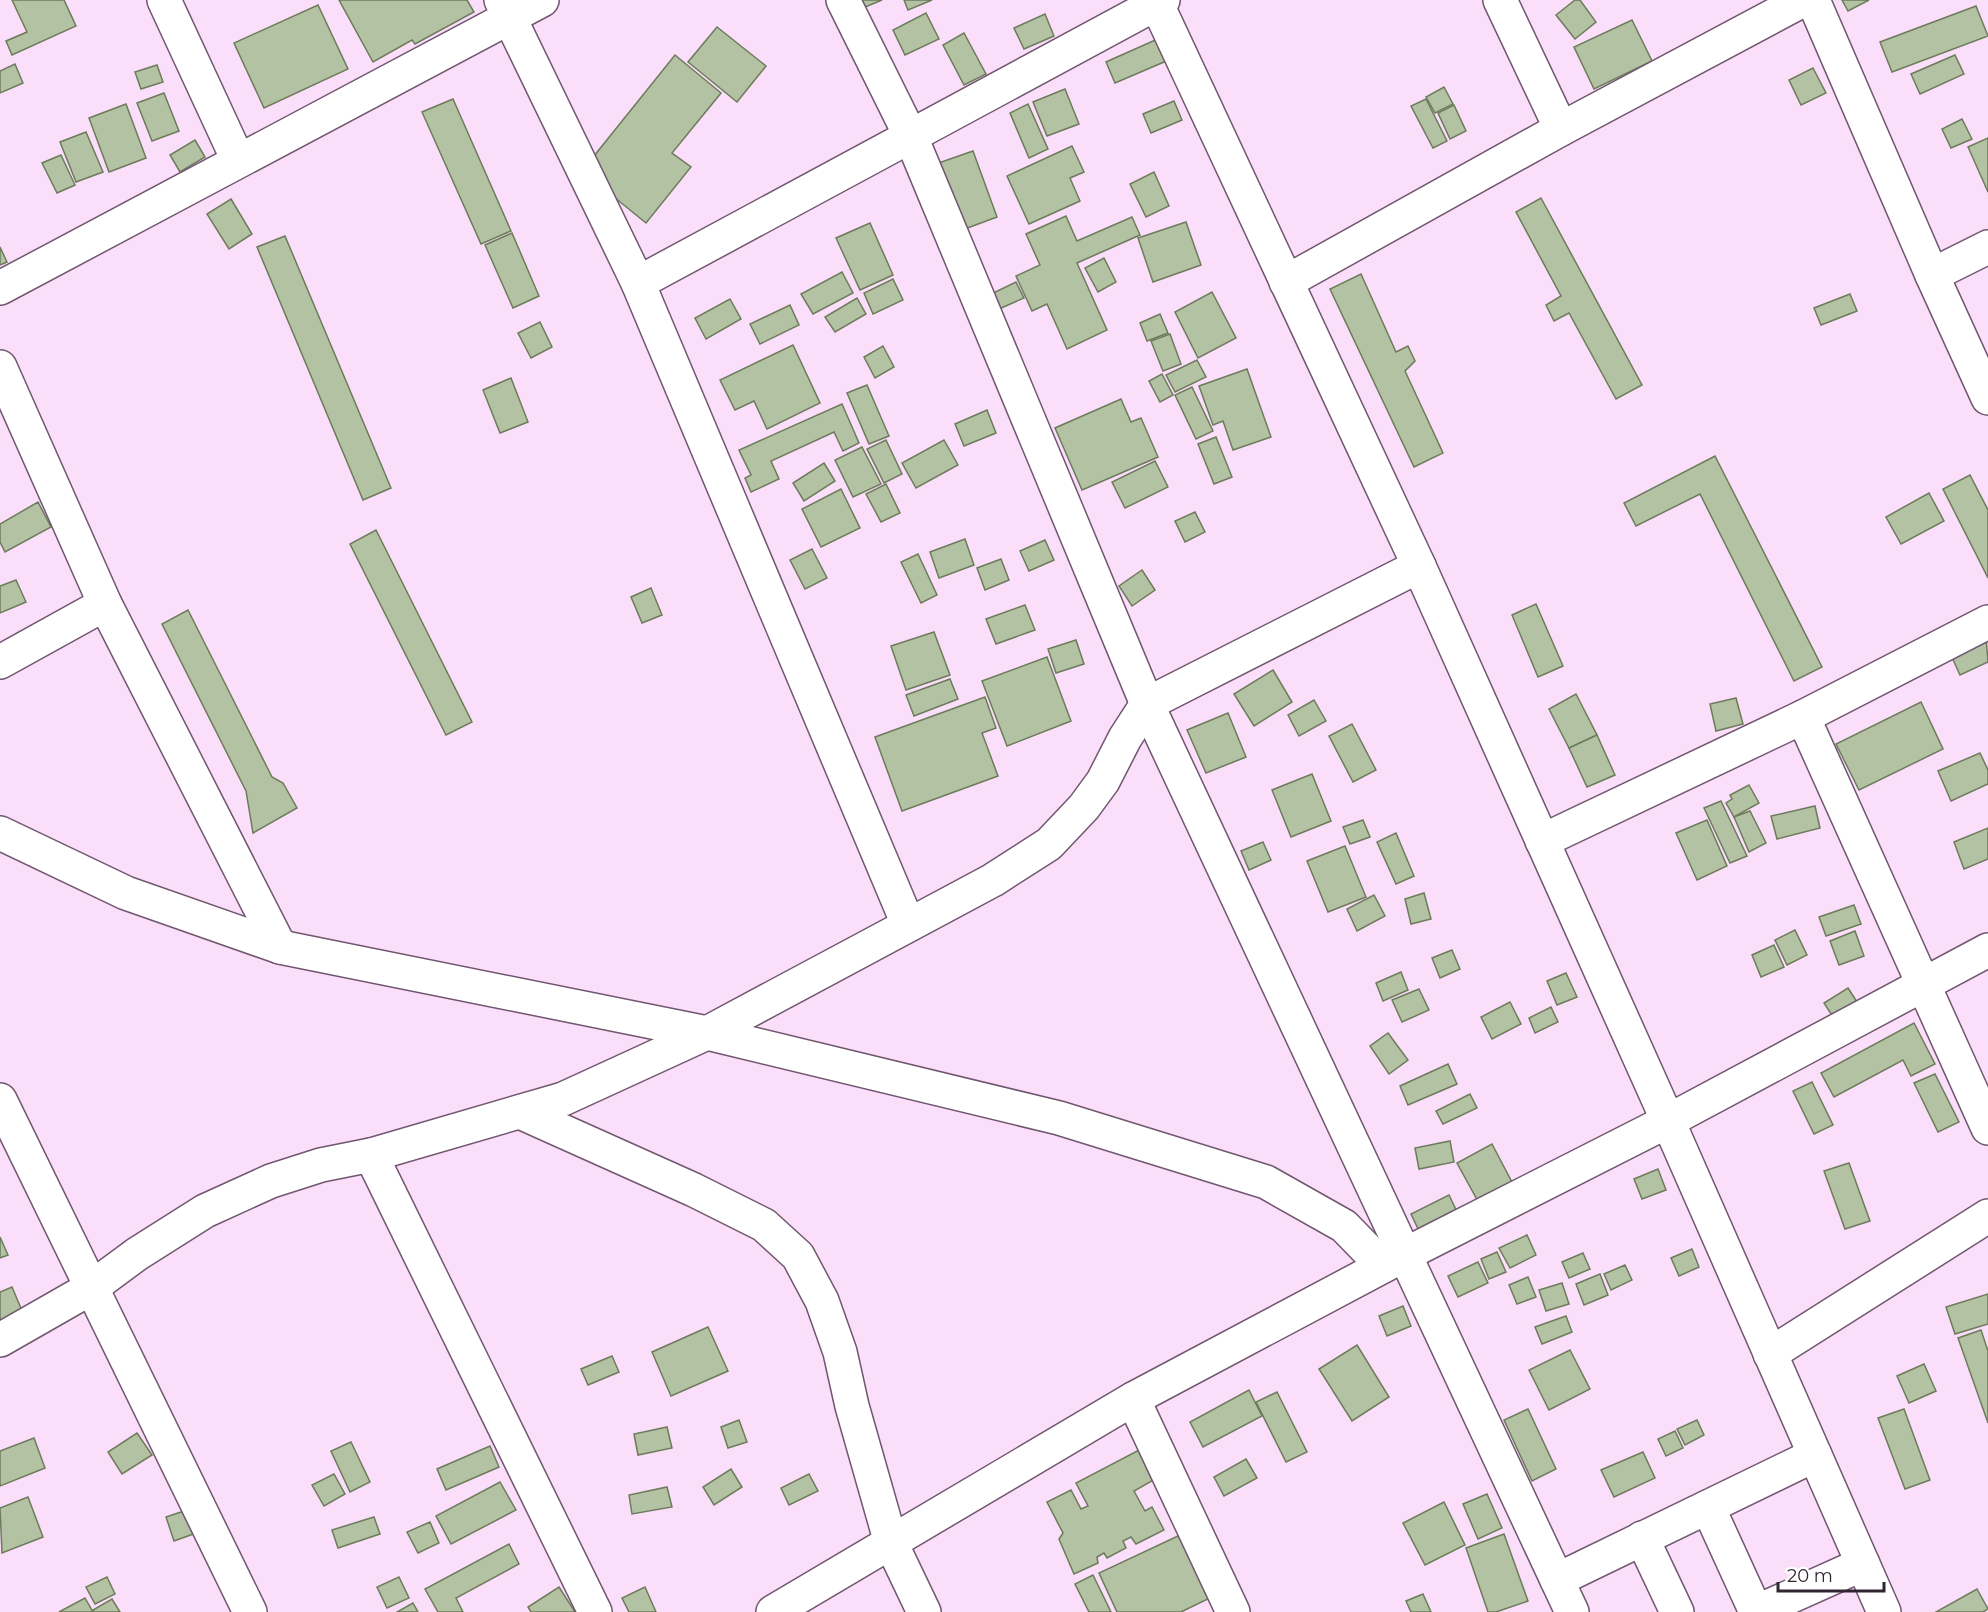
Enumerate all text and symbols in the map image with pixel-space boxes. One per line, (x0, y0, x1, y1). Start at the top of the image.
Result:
scale bar (1778, 1555, 1884, 1593)
text: 20 m (1787, 1565, 1833, 1587)

